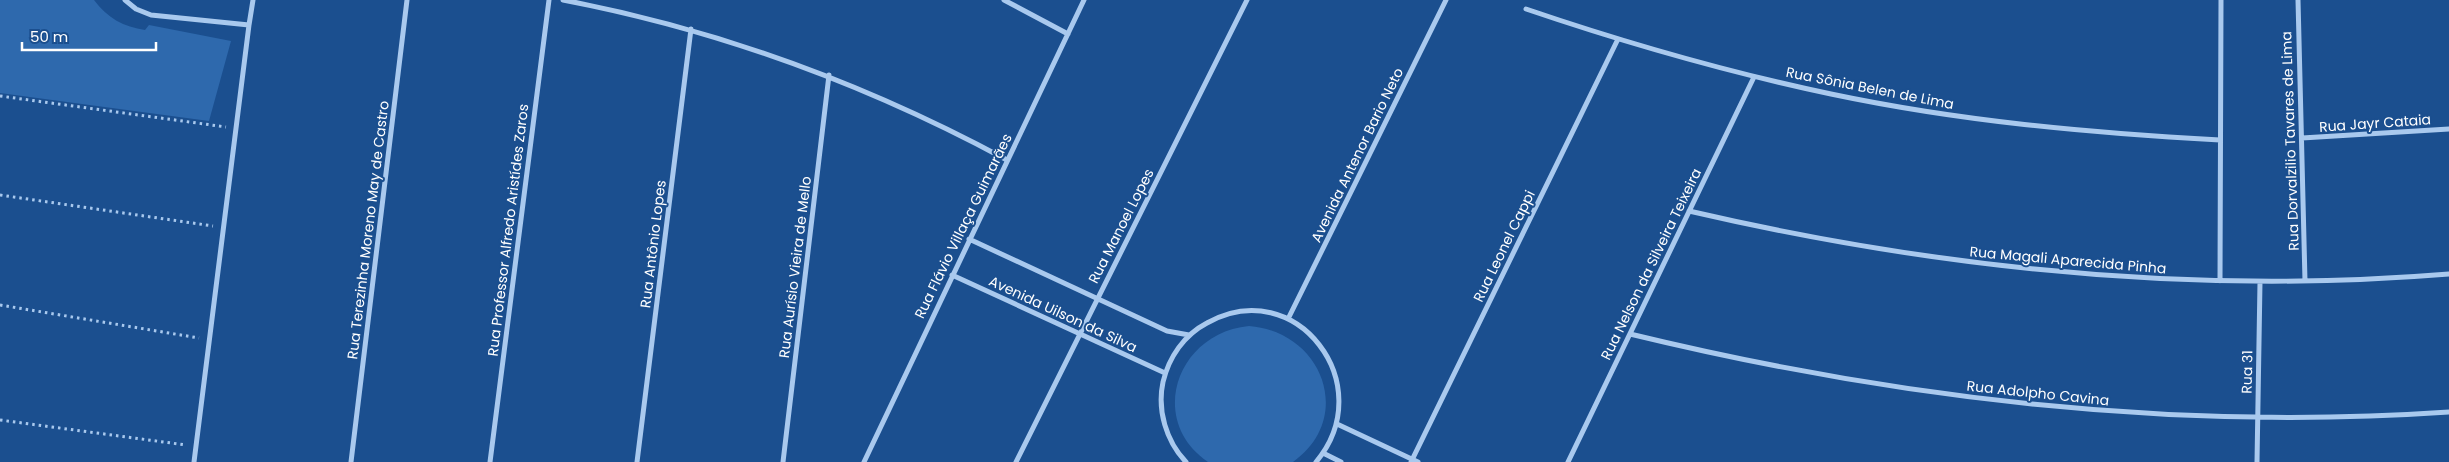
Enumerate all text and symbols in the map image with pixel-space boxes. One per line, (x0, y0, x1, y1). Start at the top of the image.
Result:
scale bar (22, 20, 156, 52)
text: 50 m (30, 26, 68, 47)
street label: Rua Dorvalzilio Tavares de Lima (2276, 31, 2304, 251)
street label: Rua Sônia Belen de Lima (1784, 62, 1956, 114)
street label: Avenida Antenor Bario Neto (1306, 64, 1408, 246)
street label: Rua Terezinha Moreno May de Castro (342, 100, 394, 360)
street label: Rua Professor Alfredo Aristídes Zaros (483, 103, 533, 357)
street label: Rua Jayr Cataia (2318, 109, 2432, 137)
street label: Rua Flávio Villaça Guimarães (909, 130, 1017, 322)
street label: Rua Manoel Lopes (1083, 165, 1159, 287)
street label: Rua Nelson da Silveira Teixeira (1596, 165, 1706, 363)
street label: Rua Aurísio Vieira de Mello (774, 175, 816, 359)
street label: Rua Antônio Lopes (635, 179, 671, 309)
street label: Rua Leonel Cappi (1468, 187, 1540, 305)
street label: Rua Magali Aparecida Pinha (1969, 241, 2167, 279)
street label: Avenida Uilson da Silva (986, 271, 1140, 357)
street label: Rua 31 (2237, 350, 2257, 394)
street label: Rua Adolpho Cavina (1966, 376, 2110, 410)

